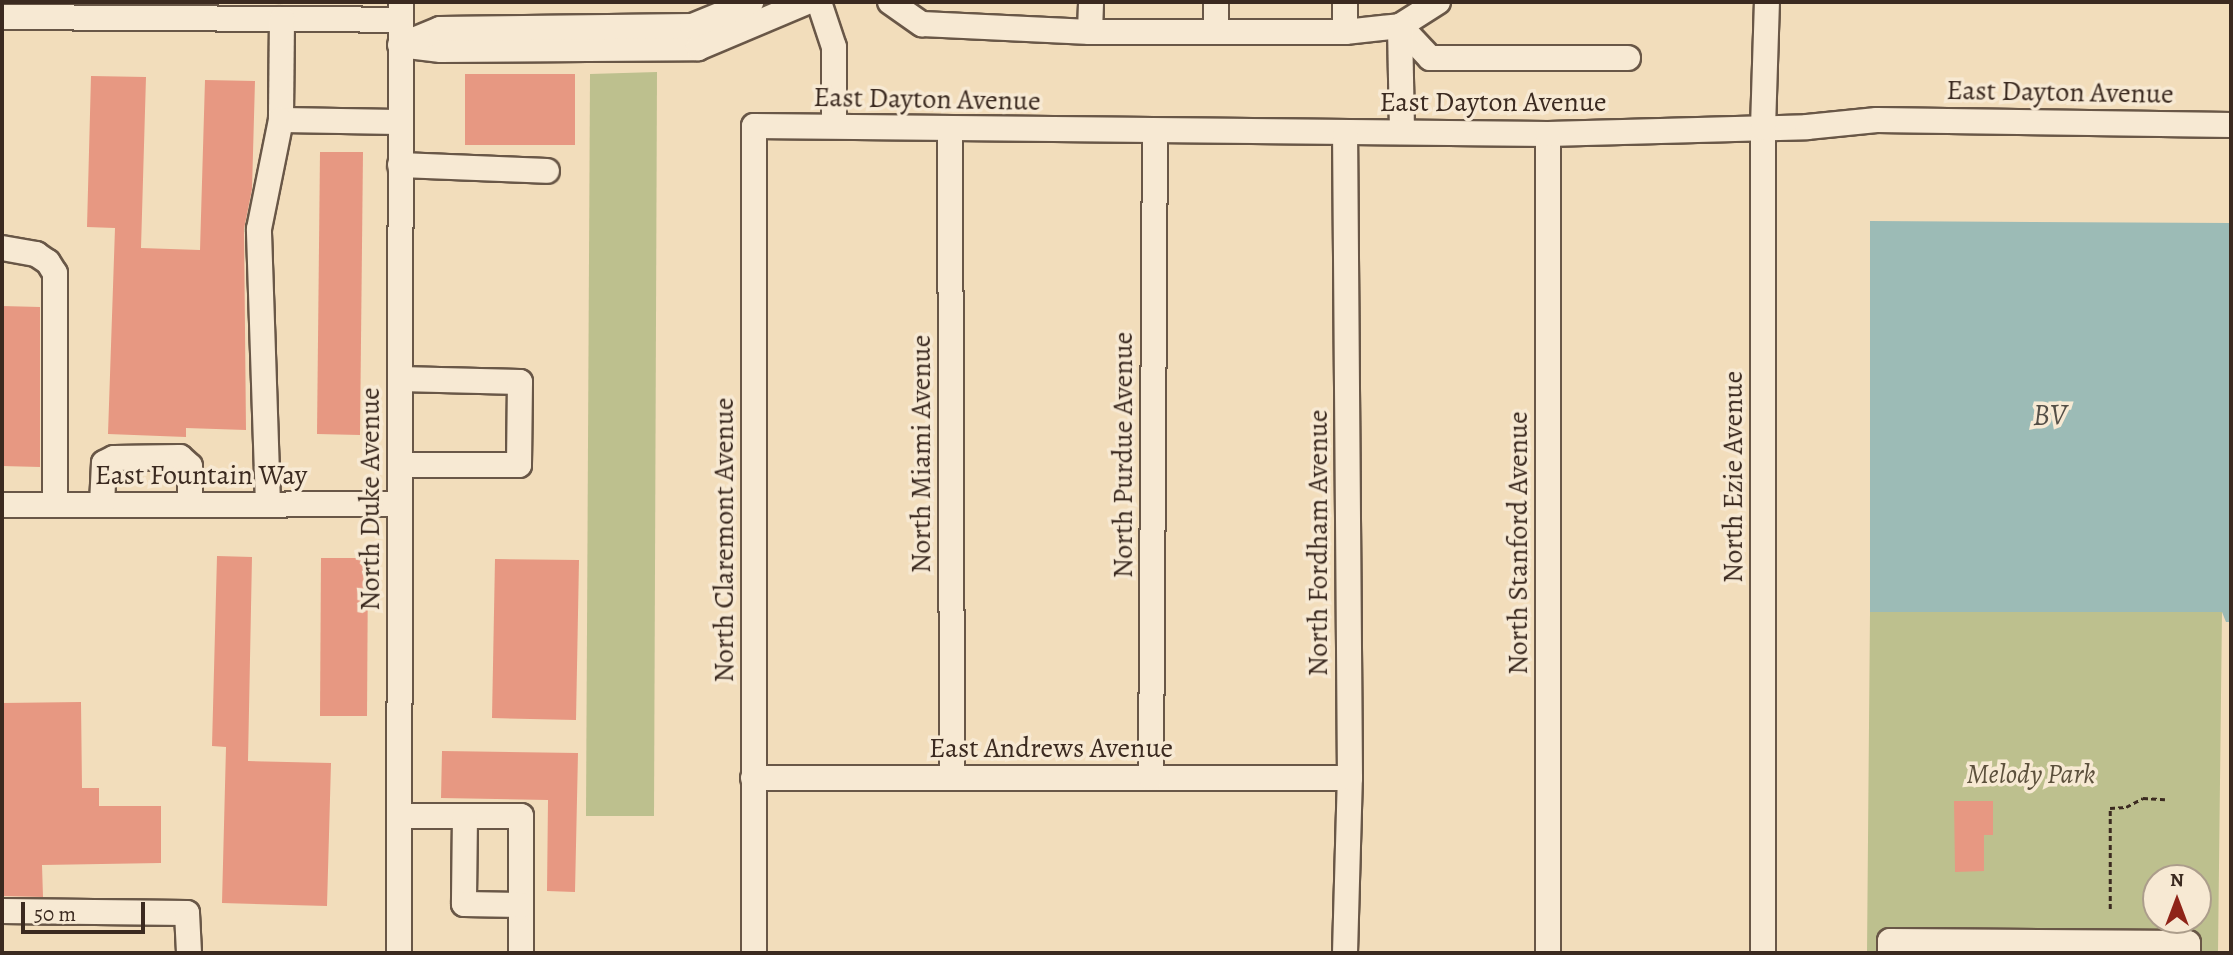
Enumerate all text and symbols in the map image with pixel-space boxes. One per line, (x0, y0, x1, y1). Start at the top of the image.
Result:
street label: East Dayton Avenue (1946, 73, 2174, 111)
street label: East Dayton Avenue (813, 80, 1041, 118)
street label: East Dayton Avenue (1379, 85, 1607, 119)
street label: North Purdue Avenue (1106, 332, 1140, 578)
street label: North Miami Avenue (904, 335, 938, 573)
street label: North Ezie Avenue (1716, 371, 1750, 583)
street label: North Duke Avenue (353, 387, 387, 611)
street label: North Claremont Avenue (707, 397, 741, 683)
water label: BV (2033, 397, 2067, 433)
street label: North Fordham Avenue (1301, 410, 1335, 676)
street label: North Stanford Avenue (1501, 411, 1535, 675)
street label: East Fountain Way (95, 458, 307, 492)
street label: East Andrews Avenue (929, 731, 1173, 765)
park label: Melody Park (1966, 757, 2096, 791)
north arrow (2142, 864, 2212, 934)
text: N (2170, 867, 2184, 893)
scale bar (24, 888, 149, 932)
text: 50 m (34, 900, 76, 928)

